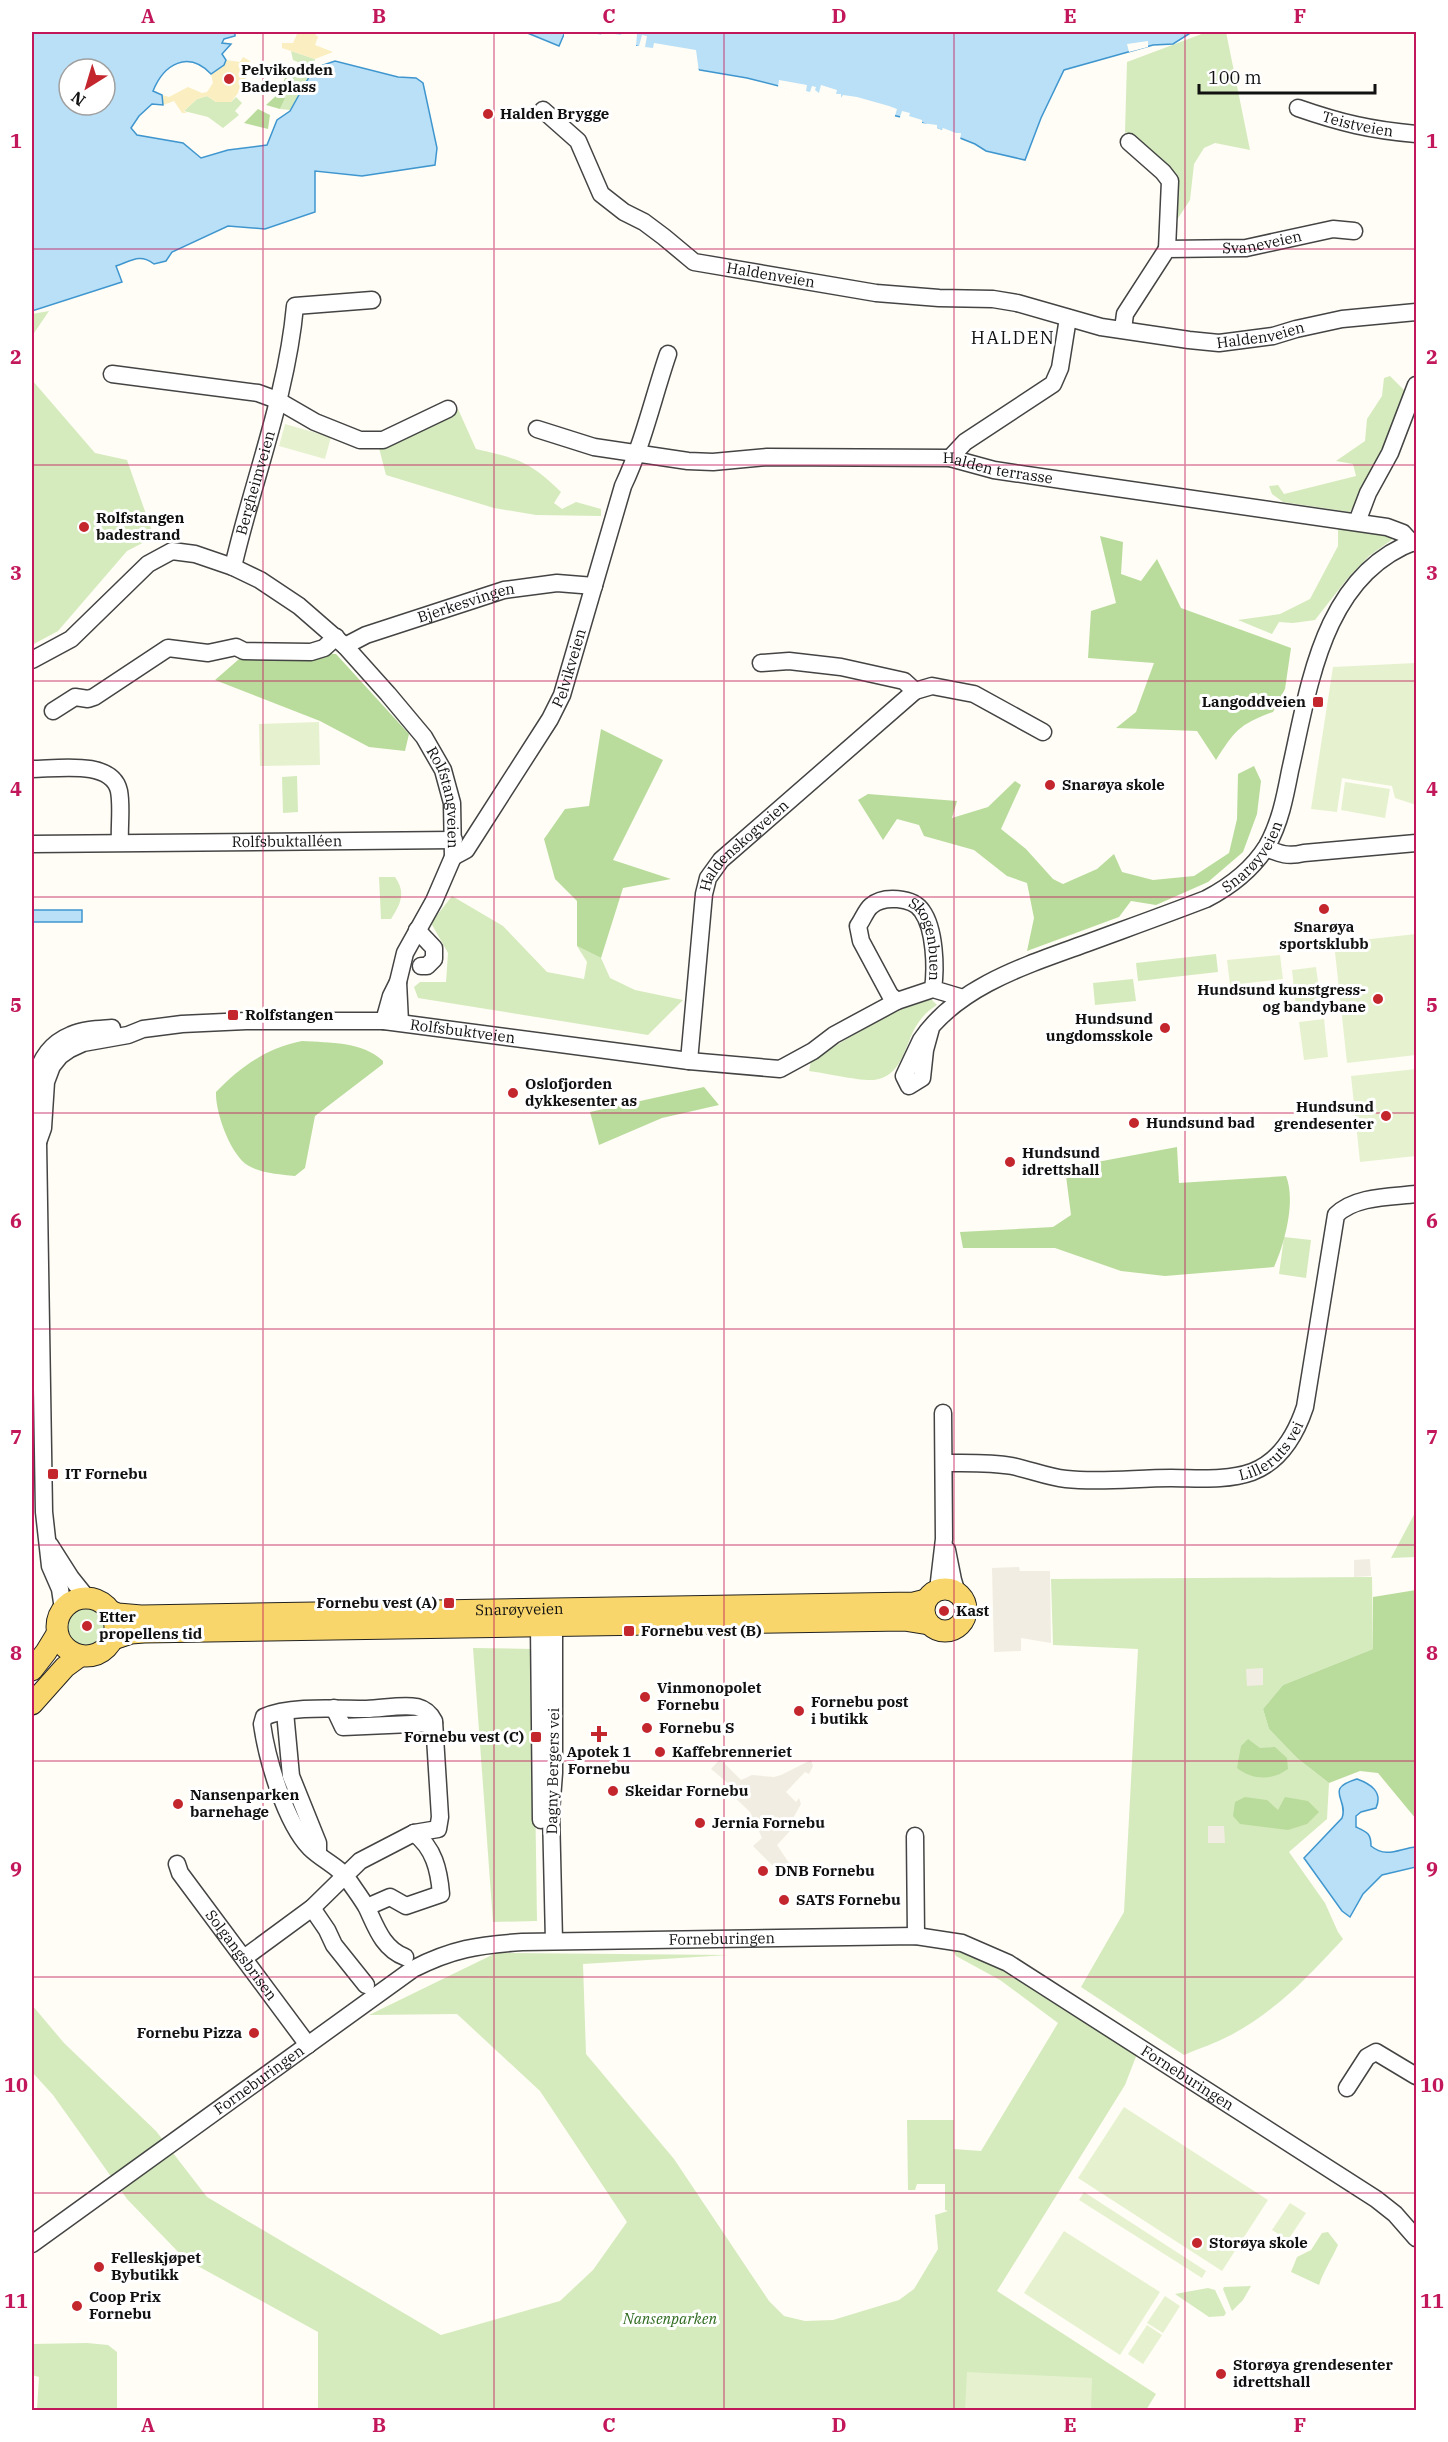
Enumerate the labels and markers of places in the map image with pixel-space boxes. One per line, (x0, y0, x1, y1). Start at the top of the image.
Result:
place label: Pelvikodden Badeplass (241, 60, 333, 96)
marker: Pelvikodden Badeplass (222, 72, 236, 86)
place label: Halden Brygge (500, 104, 609, 123)
marker: Halden Brygge (481, 107, 495, 121)
place label: Rolfstangen badestrand (96, 508, 185, 544)
marker: Rolfstangen badestrand (77, 520, 91, 534)
place label: Langoddveien (1202, 692, 1306, 711)
marker: Langoddveien (1311, 695, 1325, 709)
place label: Snarøya skole (1062, 775, 1165, 794)
marker: Snarøya skole (1043, 778, 1057, 792)
marker: Snarøya sportsklubb (1317, 902, 1331, 916)
place label: Snarøya sportsklubb (1279, 917, 1369, 953)
place label: Hundsund kunstgress- og bandybane (1197, 980, 1366, 1016)
marker: Hundsund kunstgress- og bandybane (1371, 992, 1385, 1006)
place label: Rolfstangen (245, 1005, 334, 1024)
marker: Rolfstangen (226, 1008, 240, 1022)
place label: Hundsund ungdomsskole (1046, 1009, 1154, 1045)
marker: Hundsund ungdomsskole (1158, 1021, 1172, 1035)
place label: Oslofjorden dykkesenter as (525, 1074, 637, 1110)
marker: Oslofjorden dykkesenter as (506, 1086, 520, 1100)
place label: Hundsund grendesenter (1274, 1097, 1375, 1133)
marker: Hundsund grendesenter (1379, 1109, 1393, 1123)
place label: Hundsund bad (1146, 1113, 1256, 1132)
marker: Hundsund bad (1127, 1116, 1141, 1130)
place label: Hundsund idrettshall (1022, 1143, 1101, 1179)
marker: Hundsund idrettshall (1003, 1155, 1017, 1169)
place label: IT Fornebu (65, 1464, 148, 1483)
marker: IT Fornebu (46, 1467, 60, 1481)
place label: Fornebu vest (A) (317, 1593, 437, 1612)
marker: Fornebu vest (A) (442, 1596, 456, 1610)
place label: Kast (956, 1601, 990, 1620)
marker: Kast (937, 1604, 951, 1618)
place label: Etter propellens tid (99, 1607, 203, 1643)
marker: Etter propellens tid (80, 1619, 94, 1633)
place label: Fornebu vest (B) (641, 1621, 761, 1640)
marker: Fornebu vest (B) (622, 1624, 636, 1638)
place label: Vinmonopolet Fornebu (657, 1678, 762, 1714)
marker: Vinmonopolet Fornebu (638, 1690, 652, 1704)
place label: Fornebu post i butikk (811, 1692, 909, 1728)
marker: Fornebu post i butikk (792, 1704, 806, 1718)
place label: Fornebu S (659, 1718, 734, 1737)
marker: Fornebu S (640, 1721, 654, 1735)
place label: Fornebu vest (C) (404, 1727, 524, 1746)
marker: Apotek 1 Fornebu (592, 1727, 606, 1741)
marker: Fornebu vest (C) (529, 1730, 543, 1744)
place label: Apotek 1 Fornebu (567, 1742, 631, 1778)
place label: Kaffebrenneriet (672, 1742, 792, 1761)
marker: Kaffebrenneriet (653, 1745, 667, 1759)
place label: Skeidar Fornebu (625, 1781, 749, 1800)
marker: Skeidar Fornebu (606, 1784, 620, 1798)
place label: Nansenparken barnehage (190, 1785, 299, 1821)
marker: Nansenparken barnehage (171, 1797, 185, 1811)
place label: Jernia Fornebu (712, 1813, 825, 1832)
marker: Jernia Fornebu (693, 1816, 707, 1830)
place label: DNB Fornebu (775, 1861, 875, 1880)
marker: DNB Fornebu (756, 1864, 770, 1878)
place label: SATS Fornebu (796, 1890, 901, 1909)
marker: SATS Fornebu (777, 1893, 791, 1907)
place label: Fornebu Pizza (137, 2023, 242, 2042)
marker: Fornebu Pizza (247, 2026, 261, 2040)
place label: Storøya skole (1209, 2233, 1308, 2252)
marker: Storøya skole (1190, 2236, 1204, 2250)
place label: Felleskjøpet Bybutikk (111, 2248, 201, 2284)
marker: Felleskjøpet Bybutikk (92, 2260, 106, 2274)
place label: Coop Prix Fornebu (89, 2287, 161, 2323)
marker: Coop Prix Fornebu (70, 2299, 84, 2313)
place label: Storøya grendesenter idrettshall (1233, 2355, 1394, 2391)
marker: Storøya grendesenter idrettshall (1214, 2367, 1228, 2381)

